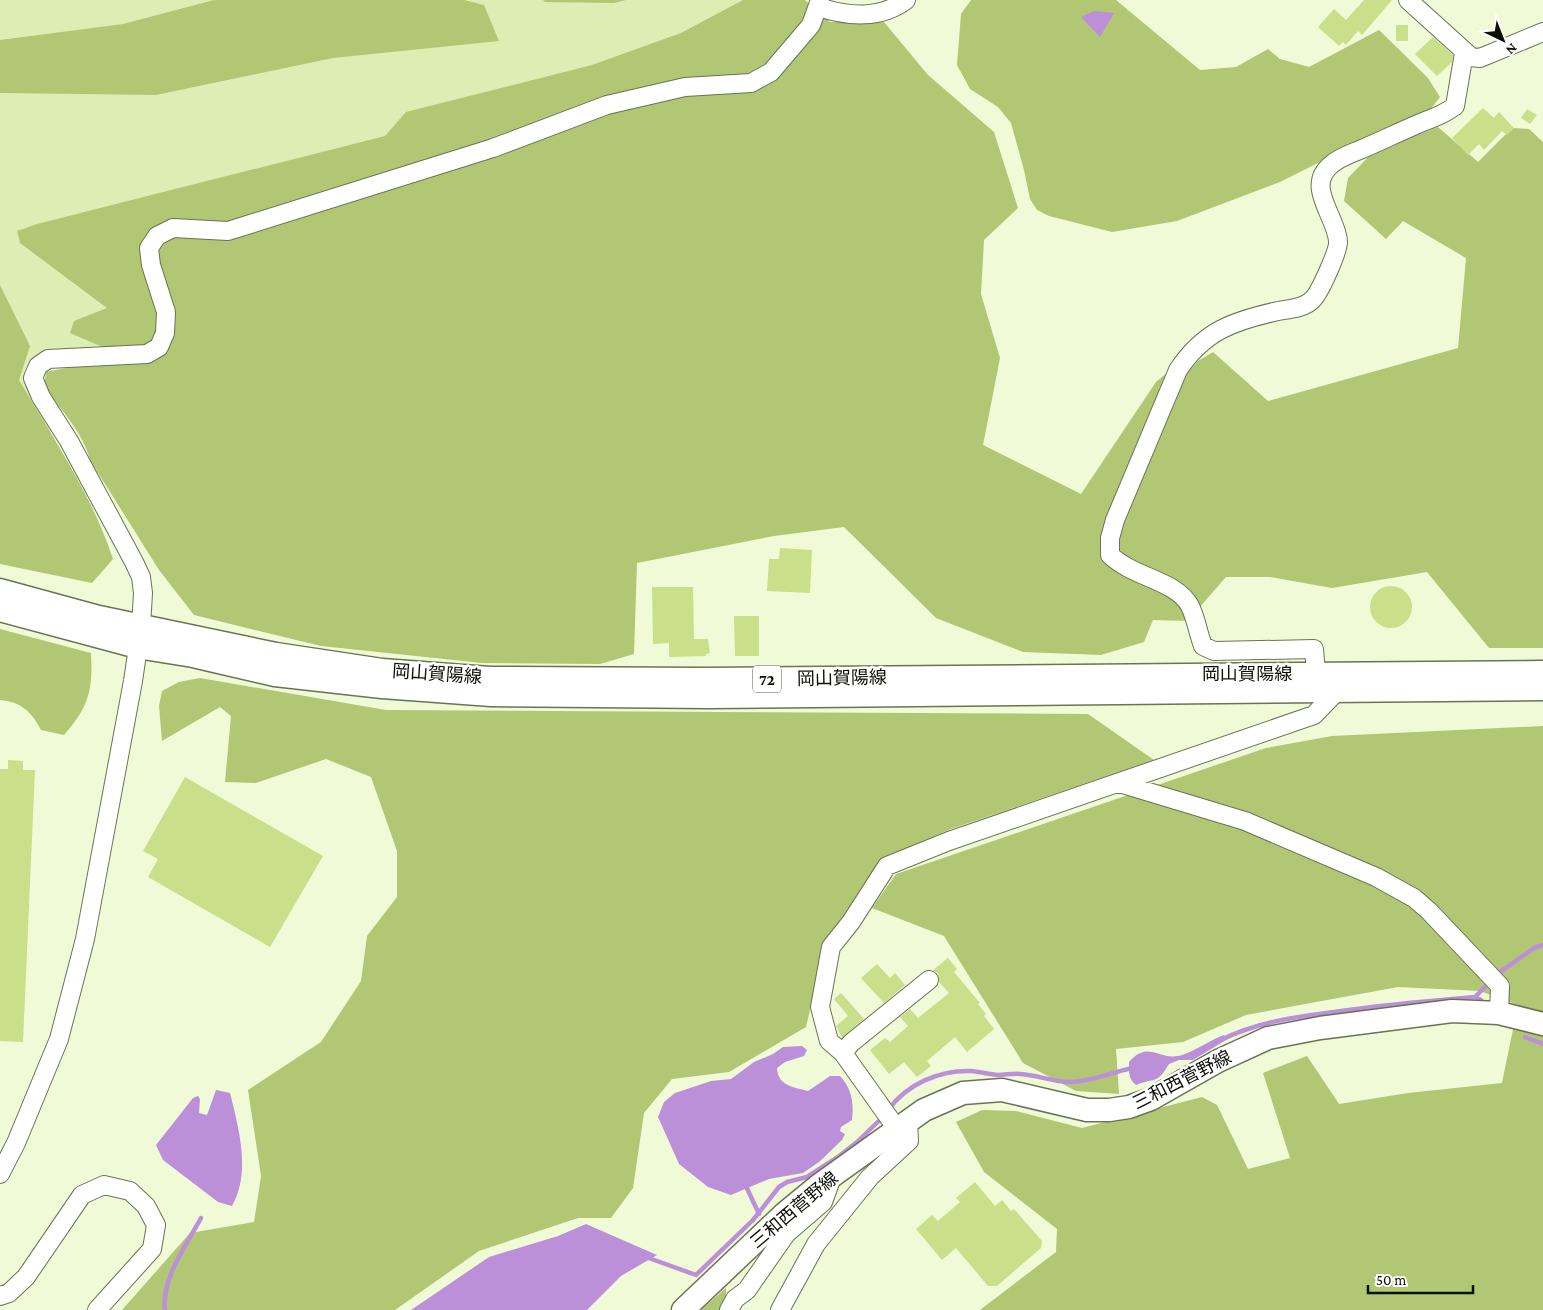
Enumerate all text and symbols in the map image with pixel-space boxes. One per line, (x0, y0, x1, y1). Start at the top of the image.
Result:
north arrow (1478, 15, 1528, 65)
text: N (1503, 40, 1521, 59)
street label: 岡山賀陽線 (391, 661, 483, 687)
street label: 岡山賀陽線 (1202, 664, 1292, 684)
road number: 72 (753, 666, 781, 692)
street label: 岡山賀陽線 (797, 667, 887, 689)
street label: 三和西菅野線 (1129, 1047, 1235, 1113)
street label: 三和西菅野線 (746, 1168, 842, 1252)
scale bar (1368, 1262, 1473, 1294)
text: 50 m (1376, 1272, 1406, 1288)

